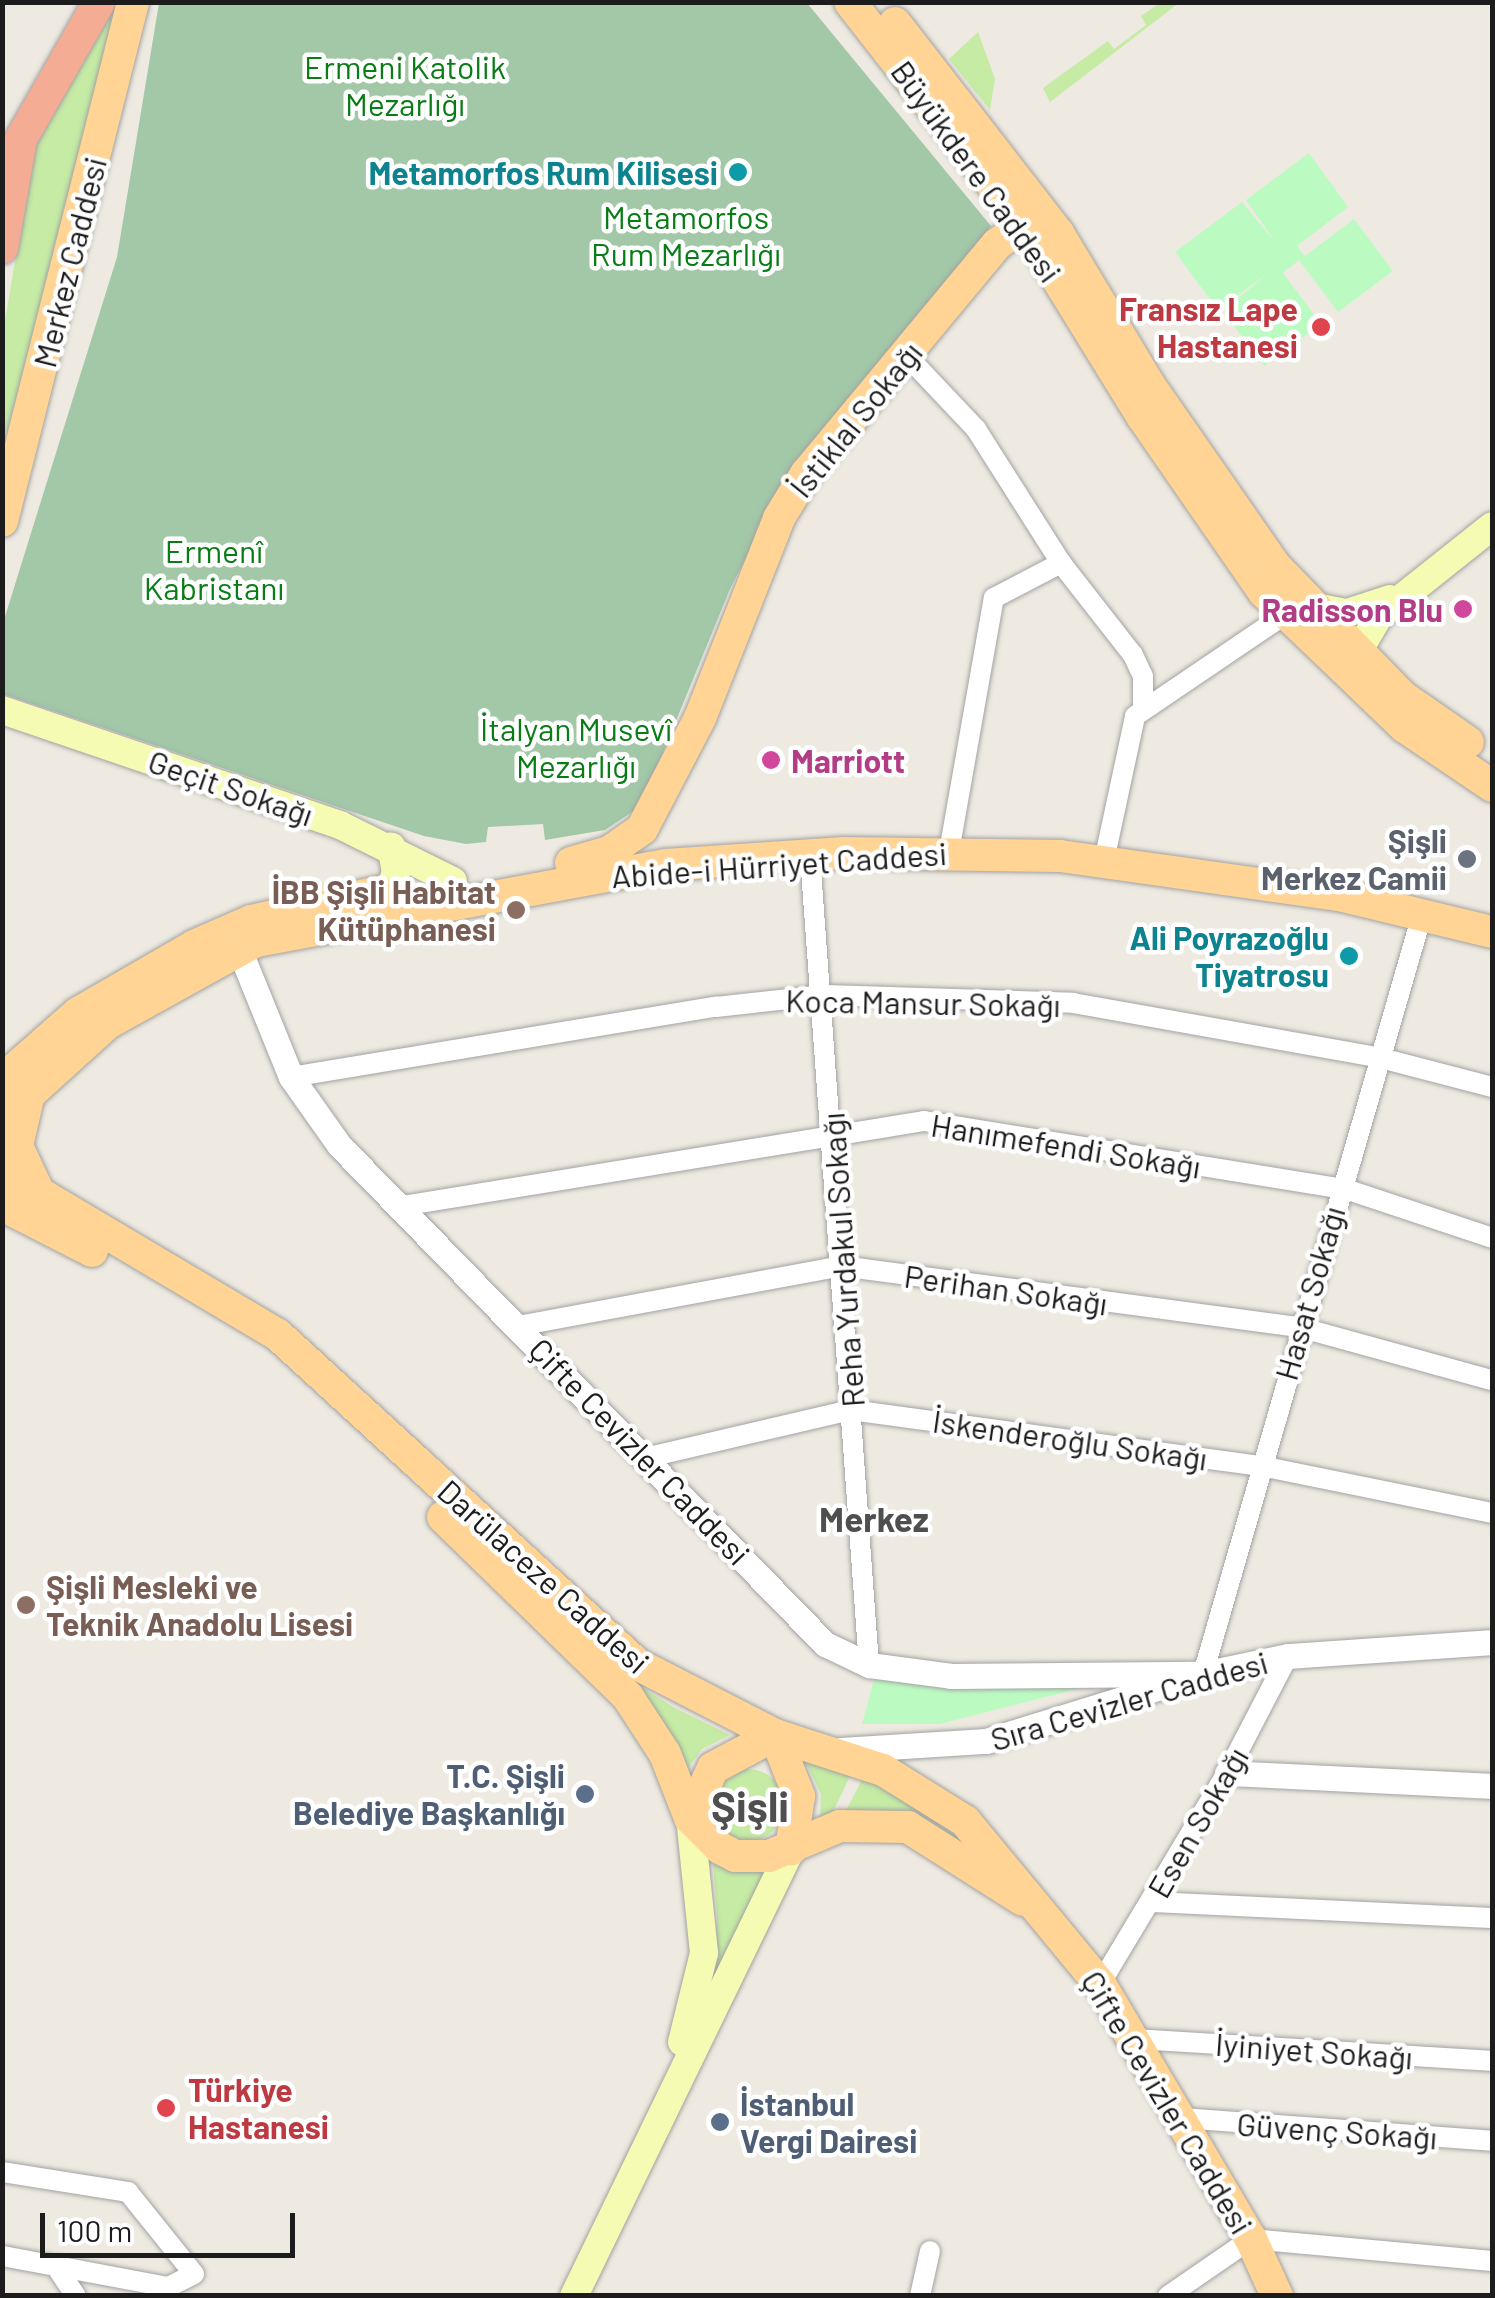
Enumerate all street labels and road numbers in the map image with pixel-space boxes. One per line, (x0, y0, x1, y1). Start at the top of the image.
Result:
street label: Büyükdere Caddesi (884, 53, 1070, 289)
street label: Merkez Caddesi (24, 153, 114, 371)
street label: İstiklal Sokağı (781, 333, 929, 505)
street label: Geçit Sokağı (144, 741, 318, 833)
street label: Abide-i Hürriyet Caddesi (610, 833, 948, 895)
street label: Koca Mansur Sokağı (785, 980, 1061, 1024)
street label: Hanımefendi Sokağı (928, 1105, 1204, 1185)
street label: Reha Yurdakul Sokağı (813, 1111, 871, 1409)
street label: Hasat Sokağı (1266, 1202, 1352, 1384)
street label: Perihan Sokağı (902, 1256, 1110, 1322)
street label: Çifte Cevizler Caddesi (522, 1330, 758, 1572)
street label: İskenderoğlu Sokağı (930, 1401, 1210, 1477)
street label: Darülaceze Caddesi (431, 1471, 657, 1681)
street label: Sıra Cevizler Caddesi (986, 1642, 1272, 1758)
street label: Esen Sokağı (1138, 1740, 1256, 1904)
street label: Çifte Cevizler Caddesi (1074, 1963, 1262, 2241)
street label: İyiniyet Sokağı (1214, 2024, 1414, 2076)
street label: Güvenç Sokağı (1236, 2104, 1438, 2156)

